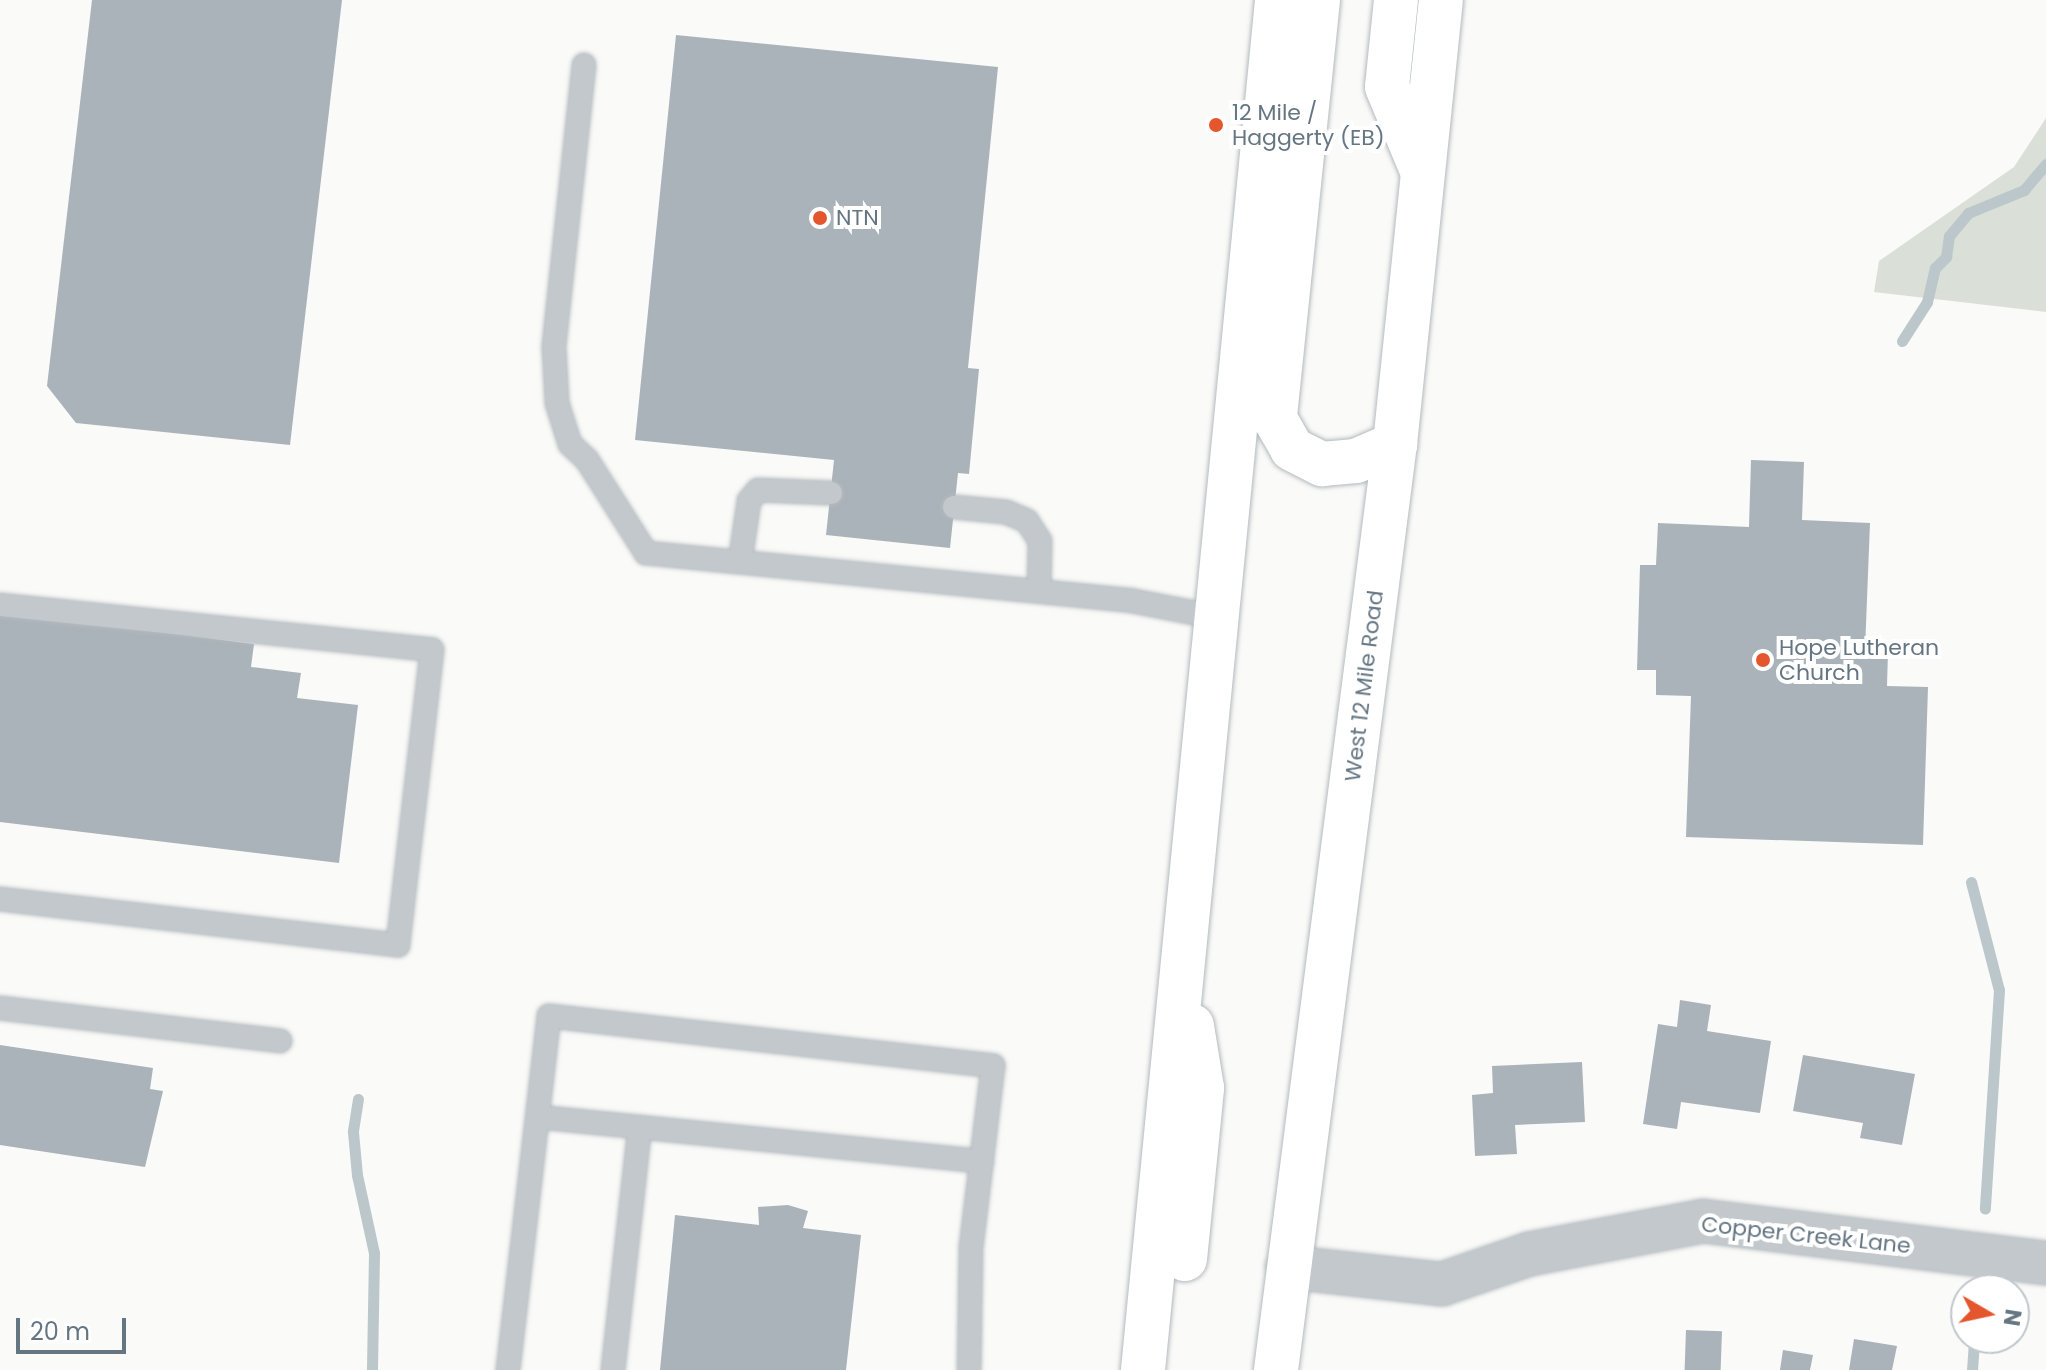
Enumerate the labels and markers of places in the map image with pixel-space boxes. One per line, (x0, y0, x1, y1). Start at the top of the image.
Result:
place label: 12 Mile / Haggerty (EB) (1232, 99, 1385, 150)
marker: 12 Mile / Haggerty (EB) (1207, 116, 1225, 134)
place label: NTN (836, 205, 879, 231)
marker: NTN (811, 209, 829, 227)
place label: Hope Lutheran Church (1779, 634, 1939, 686)
marker: Hope Lutheran Church (1754, 651, 1772, 669)

